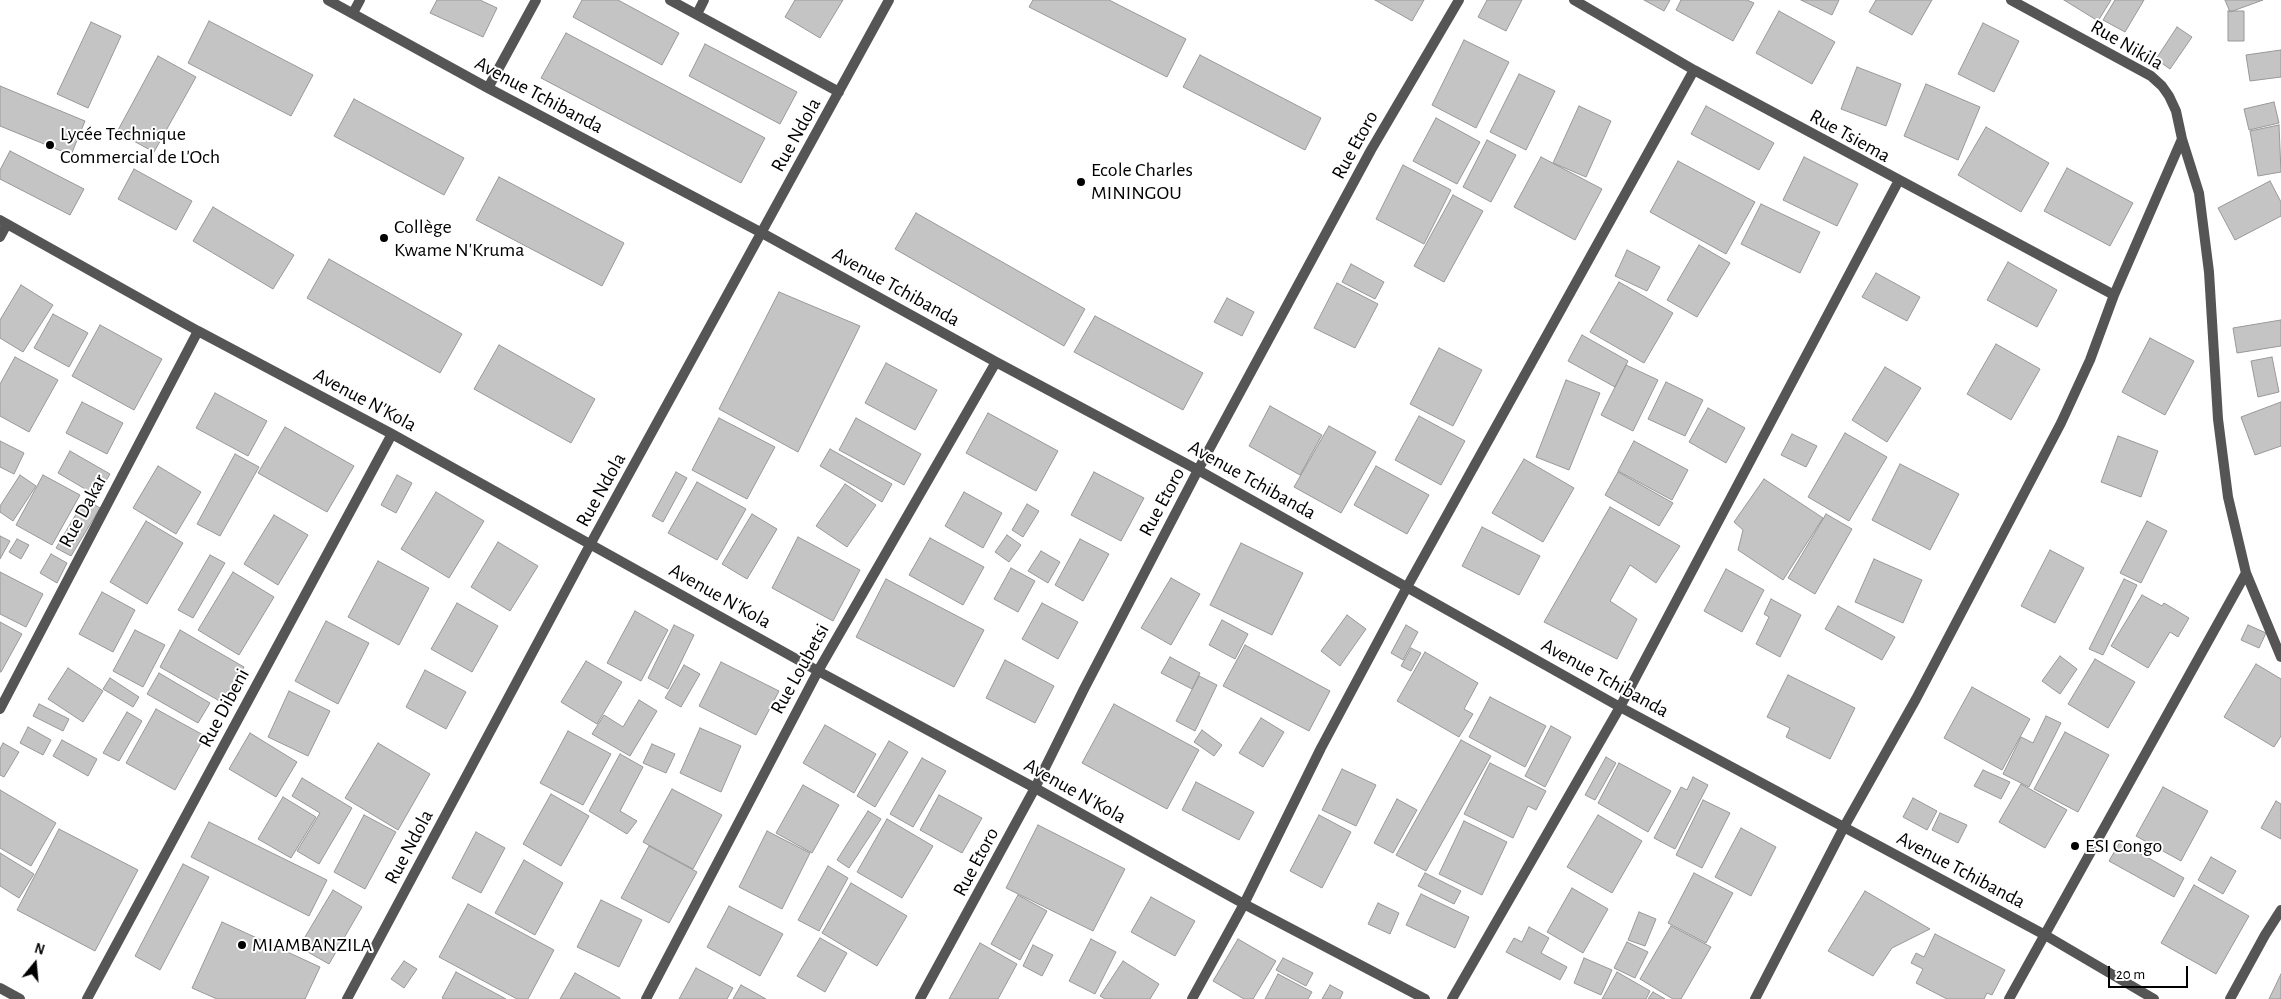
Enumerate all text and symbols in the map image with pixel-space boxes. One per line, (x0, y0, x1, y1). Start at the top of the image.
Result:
street label: Rue Nikila (2086, 15, 2168, 75)
street label: Avenue Tchibanda (471, 51, 607, 139)
street label: Rue Ndola (766, 94, 826, 176)
street label: Rue Tsiema (1805, 104, 1895, 168)
street label: Rue Etoro (1326, 107, 1384, 183)
place label: Lycée Technique Commercial de L'Och (60, 122, 220, 169)
marker: Lycée Technique Commercial de L'Och (44, 139, 56, 151)
place label: Ecole Charles MININGOU (1091, 158, 1193, 205)
marker: Ecole Charles MININGOU (1075, 176, 1087, 188)
place label: Collège Kwame N'Kruma (394, 215, 525, 262)
marker: Collège Kwame N'Kruma (378, 232, 390, 244)
street label: Avenue Tchibanda (828, 242, 964, 332)
street label: Avenue N'Kola (309, 363, 421, 437)
street label: Avenue Tchibanda (1184, 435, 1320, 525)
street label: Rue Ndola (571, 449, 631, 531)
street label: Rue Etoro (1134, 463, 1190, 541)
street label: Rue Dakar (54, 470, 112, 552)
street label: Avenue N'Kola (665, 558, 775, 634)
street label: Rue Loubetsi (765, 620, 835, 718)
street label: Avenue Tchibanda (1537, 633, 1673, 723)
street label: Rue Dibeni (193, 664, 255, 752)
street label: Avenue N'Kola (1020, 753, 1130, 829)
street label: Rue Ndola (379, 806, 439, 888)
street label: Rue Etoro (948, 823, 1004, 901)
street label: Avenue Tchibanda (1893, 826, 2029, 914)
place label: ESI Congo (2085, 834, 2162, 858)
marker: ESI Congo (2069, 840, 2081, 852)
place label: MIAMBANZILA (252, 933, 372, 957)
north arrow (10, 939, 60, 989)
marker: MIAMBANZILA (236, 939, 248, 951)
text: N (33, 942, 46, 958)
scale bar (2111, 956, 2191, 988)
text: 20 m (2116, 967, 2145, 982)

